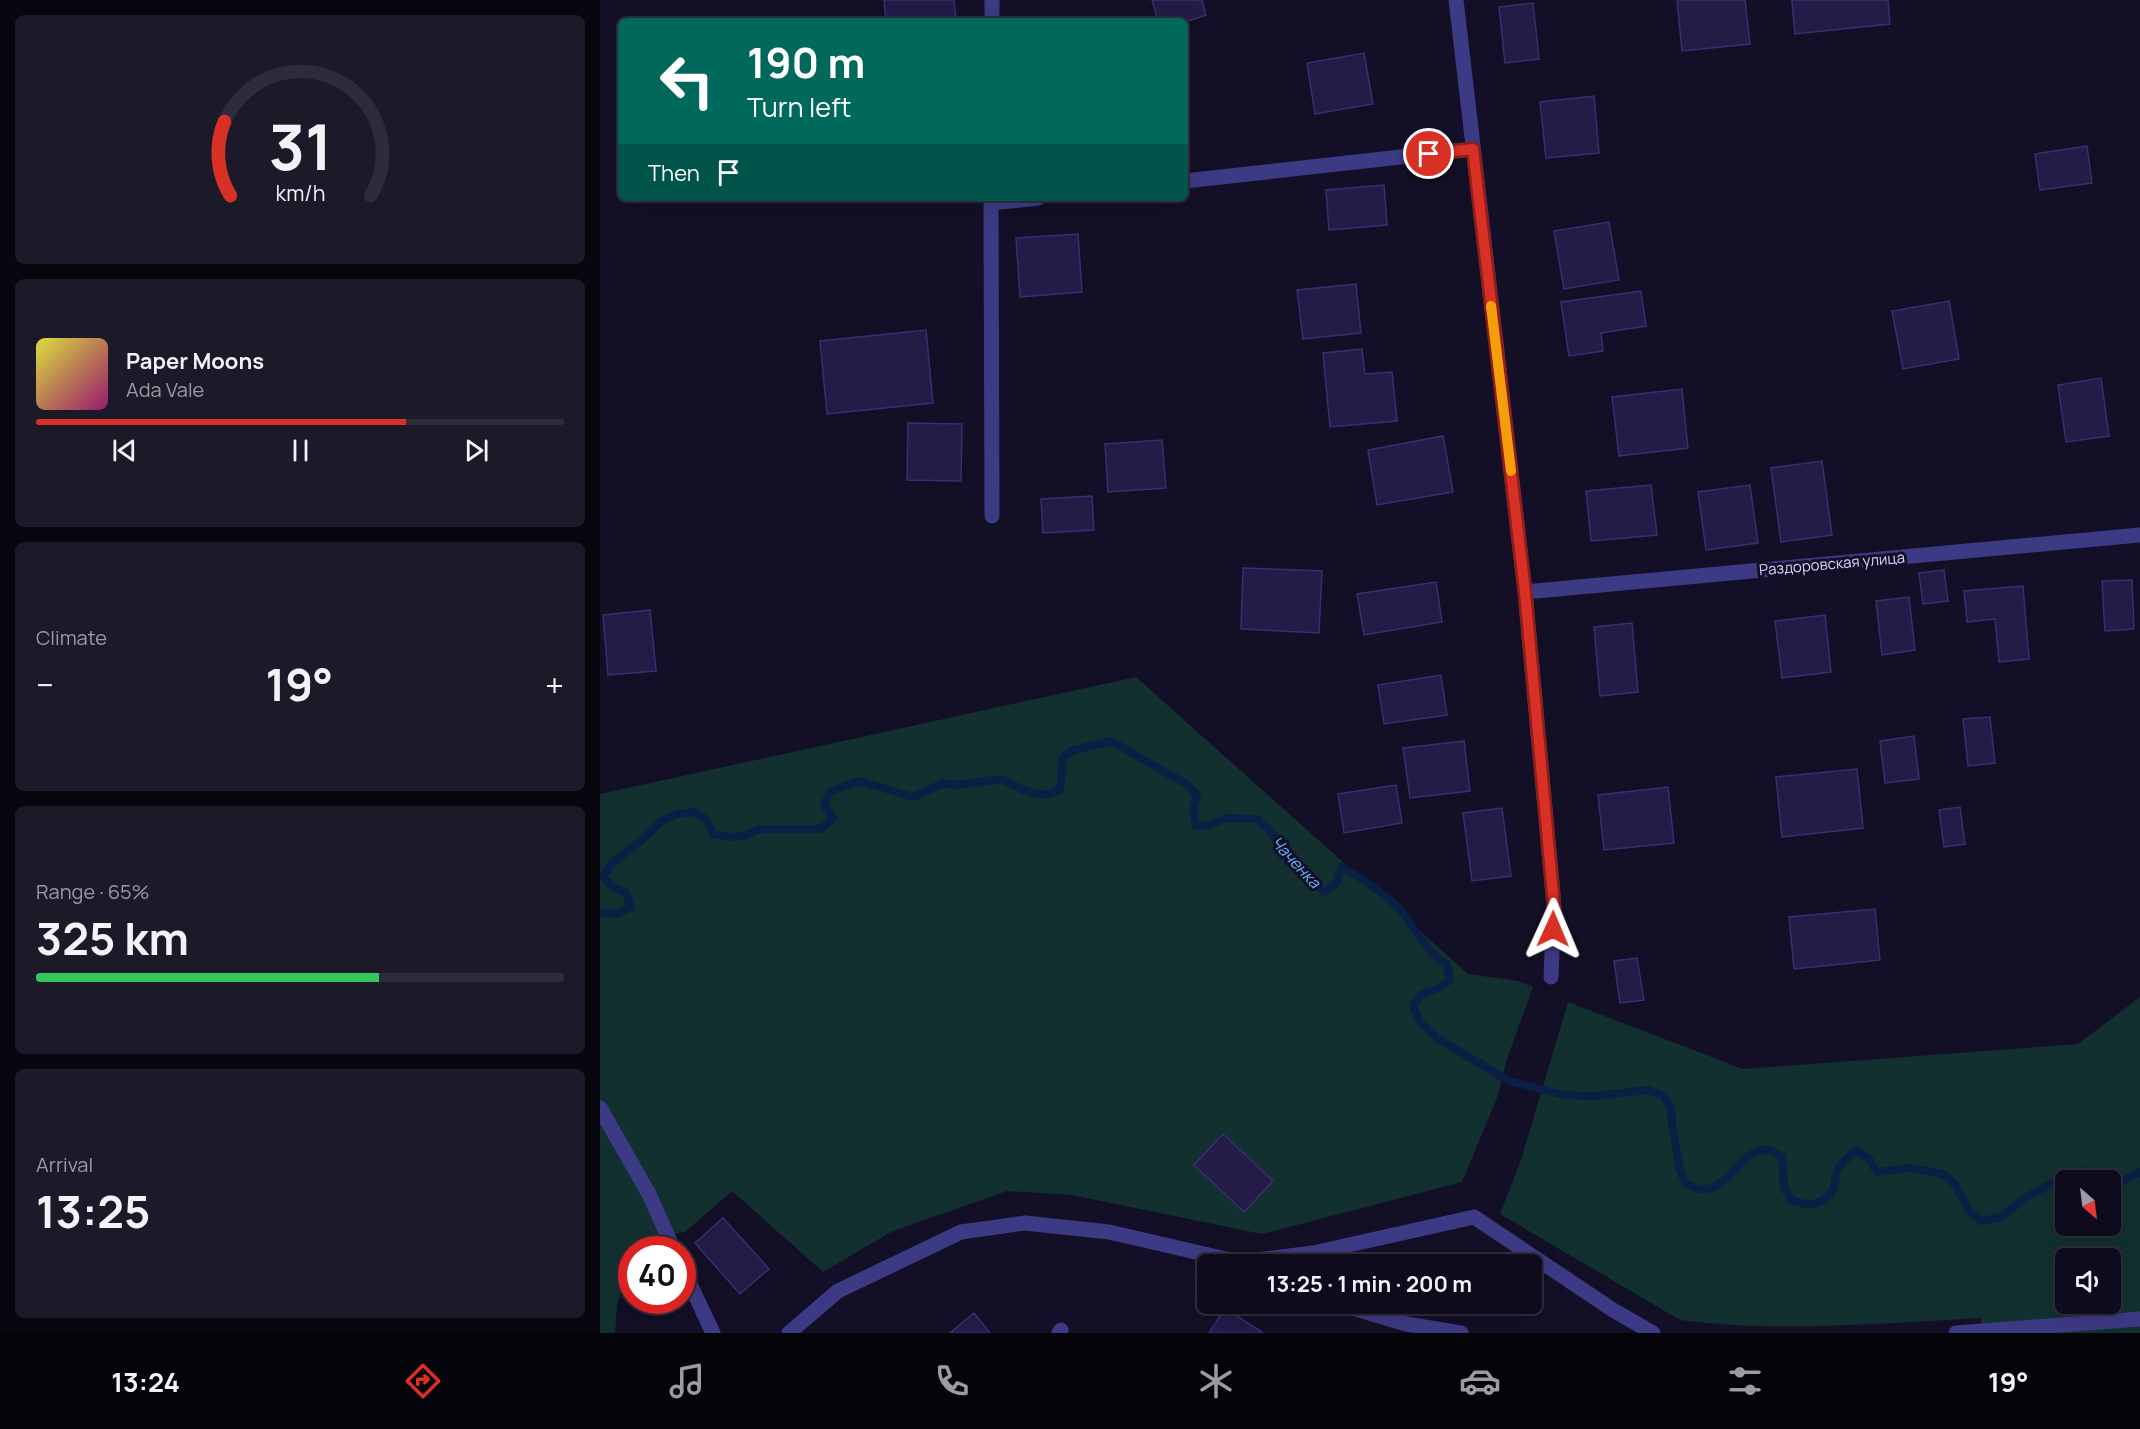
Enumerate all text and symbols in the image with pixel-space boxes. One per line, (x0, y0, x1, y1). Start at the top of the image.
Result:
text: 190 m (747, 33, 865, 91)
icon: left (648, 42, 726, 120)
text: Turn left (747, 88, 851, 125)
text: 31 (268, 103, 332, 189)
pin (1403, 128, 1454, 179)
icon: arrive (1412, 137, 1445, 170)
icon: arrive (712, 156, 745, 189)
text: Then (648, 158, 700, 188)
text: km/h (275, 179, 325, 208)
text: Paper Moons (126, 346, 264, 376)
text: Ada Vale (126, 376, 204, 403)
icon: previous (108, 434, 141, 467)
icon: pause (284, 434, 317, 467)
icon: next (460, 434, 493, 467)
street label: Раздоровская улица (1758, 547, 1906, 580)
text: Climate (36, 624, 107, 651)
text: 19° (265, 653, 333, 715)
text: − (36, 662, 54, 707)
text: + (545, 662, 564, 707)
water label: Чаченка (1266, 831, 1326, 894)
text: Range · 65% (36, 878, 150, 905)
position arrow (1521, 897, 1585, 961)
text: 325 km (36, 907, 189, 969)
text: Arrival (36, 1151, 93, 1178)
north arrow (2055, 1170, 2121, 1236)
map controls (2055, 1170, 2121, 1314)
text: 13:25 (36, 1180, 150, 1242)
speed limit sign: 40 (618, 1236, 696, 1314)
button: sound (2055, 1248, 2121, 1314)
text: 13:25 · 1 min · 200 m (1267, 1269, 1472, 1299)
icon: directions (402, 1360, 444, 1402)
icon: music (666, 1360, 708, 1402)
icon: phone (931, 1360, 973, 1402)
icon: climate (1195, 1360, 1237, 1402)
icon: car (1459, 1360, 1501, 1402)
icon: filters (1724, 1360, 1766, 1402)
text: 13:24 (111, 1363, 180, 1400)
text: 19° (1988, 1363, 2029, 1400)

